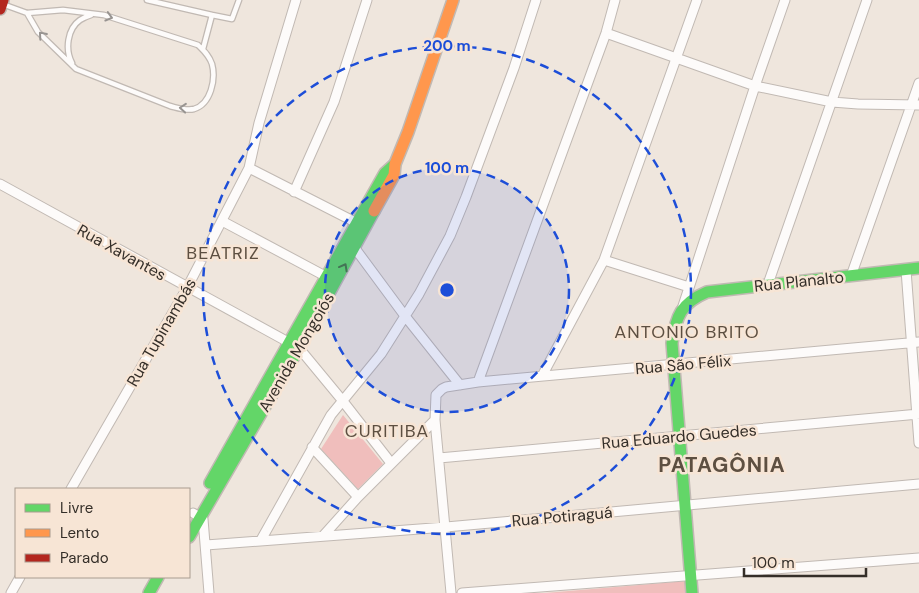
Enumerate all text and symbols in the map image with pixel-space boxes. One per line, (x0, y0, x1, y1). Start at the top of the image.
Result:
one-way arrow (105, 12, 113, 22)
one-way arrow (39, 32, 48, 41)
text: 200 m (423, 36, 471, 56)
one-way arrow (179, 103, 187, 114)
text: 100 m (425, 158, 469, 178)
street label: Rua Xavantes (74, 219, 170, 285)
district label: BEATRIZ (186, 241, 260, 265)
one-way arrow (337, 263, 347, 272)
street label: Rua Planalto (753, 266, 845, 297)
street label: Rua Tupinambás (122, 274, 201, 390)
centre of rings (438, 281, 456, 299)
street label: Avenida Mongoiós (254, 289, 339, 416)
district label: ANTONIO BRITO (614, 320, 760, 344)
street label: Rua São Félix (634, 350, 732, 379)
district label: CURITIBA (345, 419, 429, 443)
street label: Rua Eduardo Guedes (601, 419, 757, 454)
district label: PATAGÔNIA (658, 451, 786, 479)
legend (15, 488, 190, 578)
text: Livre (60, 498, 93, 518)
street label: Rua Potiraguá (511, 502, 613, 531)
text: Lento (60, 523, 99, 543)
scale bar (744, 546, 866, 578)
text: Parado (60, 548, 109, 568)
text: 100 m (752, 553, 795, 573)

